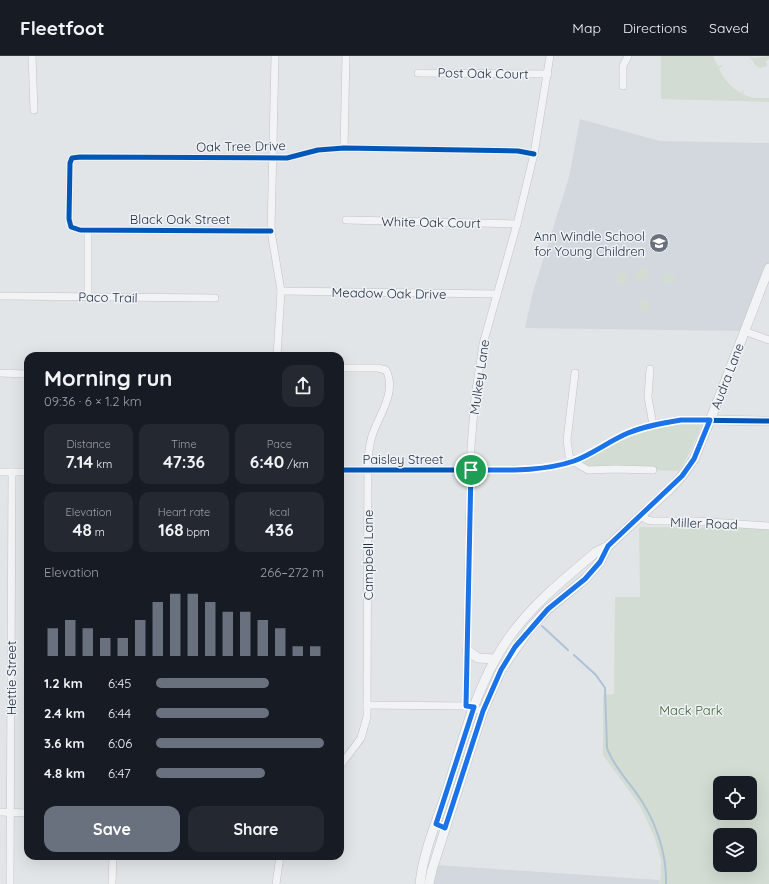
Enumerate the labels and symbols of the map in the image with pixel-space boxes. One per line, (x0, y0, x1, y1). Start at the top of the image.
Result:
street label: Post Oak Court (437, 64, 529, 82)
street label: Oak Tree Drive (196, 137, 286, 155)
street label: Black Oak Street (130, 211, 230, 227)
street label: White Oak Court (381, 213, 481, 231)
place label: Ann Windle School for Young Children (533, 228, 645, 259)
school or university icon: Ann Windle School for Young Children (648, 232, 670, 254)
street label: Meadow Oak Drive (332, 284, 446, 302)
street label: Paco Trail (78, 288, 138, 306)
street label: Mulkey Lane (466, 338, 492, 416)
street label: Audra Lane (707, 341, 747, 411)
street label: Paisley Street (362, 451, 444, 467)
pin (454, 453, 488, 487)
street label: Campbell Lane (360, 510, 376, 600)
street label: Miller Road (670, 514, 738, 532)
street label: Hettie Street (3, 641, 19, 715)
park label: Mack Park (659, 702, 723, 718)

